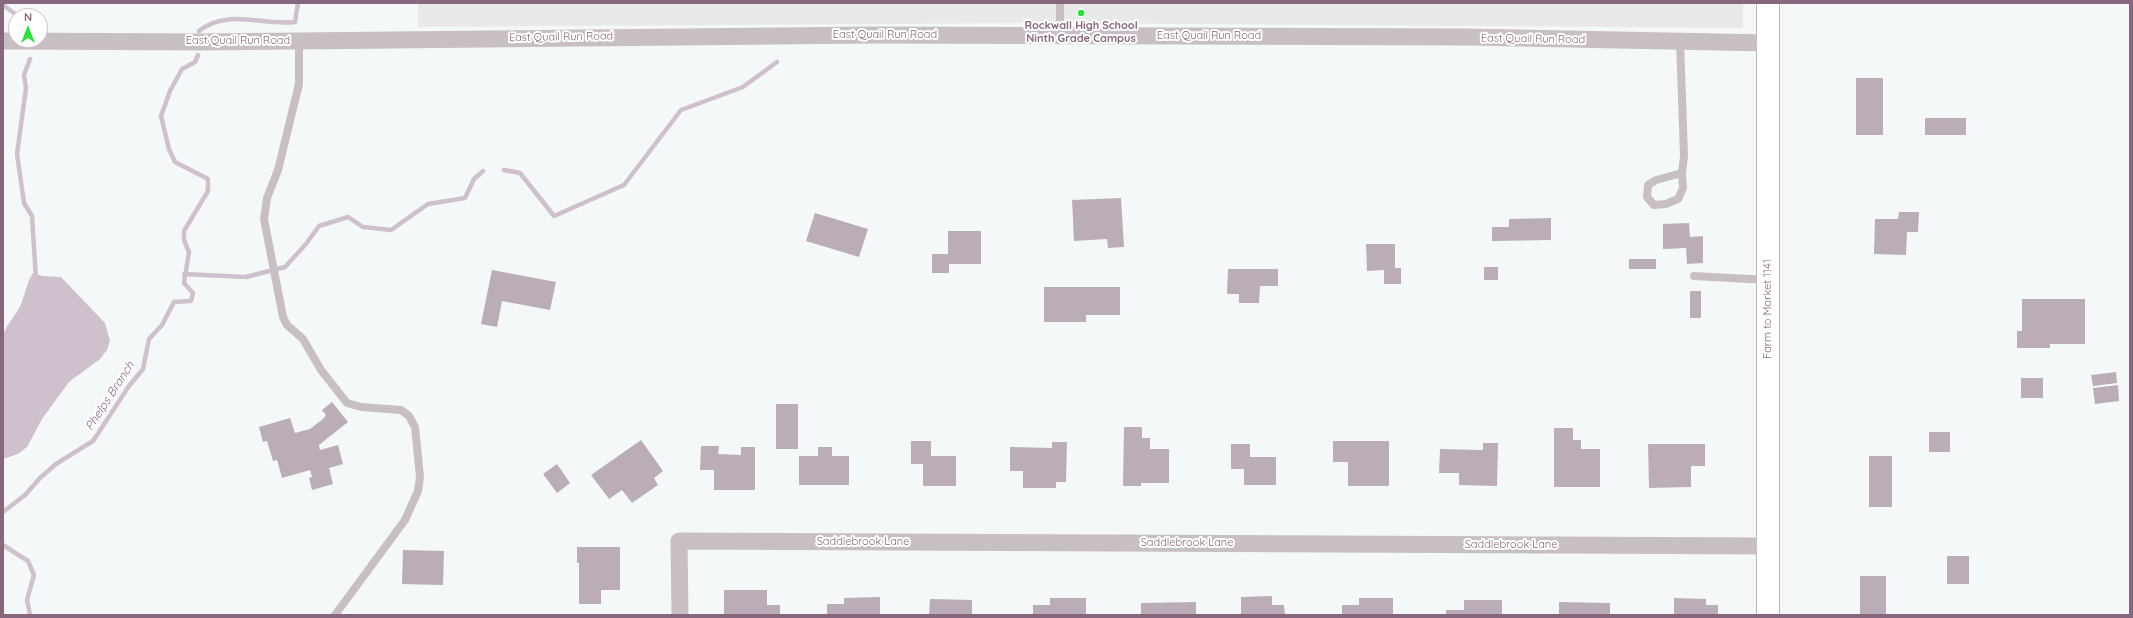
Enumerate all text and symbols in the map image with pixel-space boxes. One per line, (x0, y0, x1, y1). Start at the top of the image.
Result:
north arrow (8, 8, 48, 48)
marker: Rockwall High School Ninth Grade Campus (1076, 8, 1086, 18)
text: N (24, 10, 32, 24)
place label: Rockwall High School Ninth Grade Campus (1024, 19, 1138, 45)
street label: East Quail Run Road (833, 28, 937, 42)
street label: East Quail Run Road (509, 29, 613, 45)
street label: East Quail Run Road (1157, 29, 1261, 43)
street label: East Quail Run Road (1481, 31, 1585, 47)
street label: East Quail Run Road (186, 34, 290, 48)
street label: Farm to Market 1141 (1761, 259, 1775, 359)
water label: Phelps Branch (82, 359, 138, 433)
street label: Saddlebrook Lane (817, 535, 909, 549)
street label: Saddlebrook Lane (1141, 536, 1233, 550)
street label: Saddlebrook Lane (1465, 538, 1557, 552)

